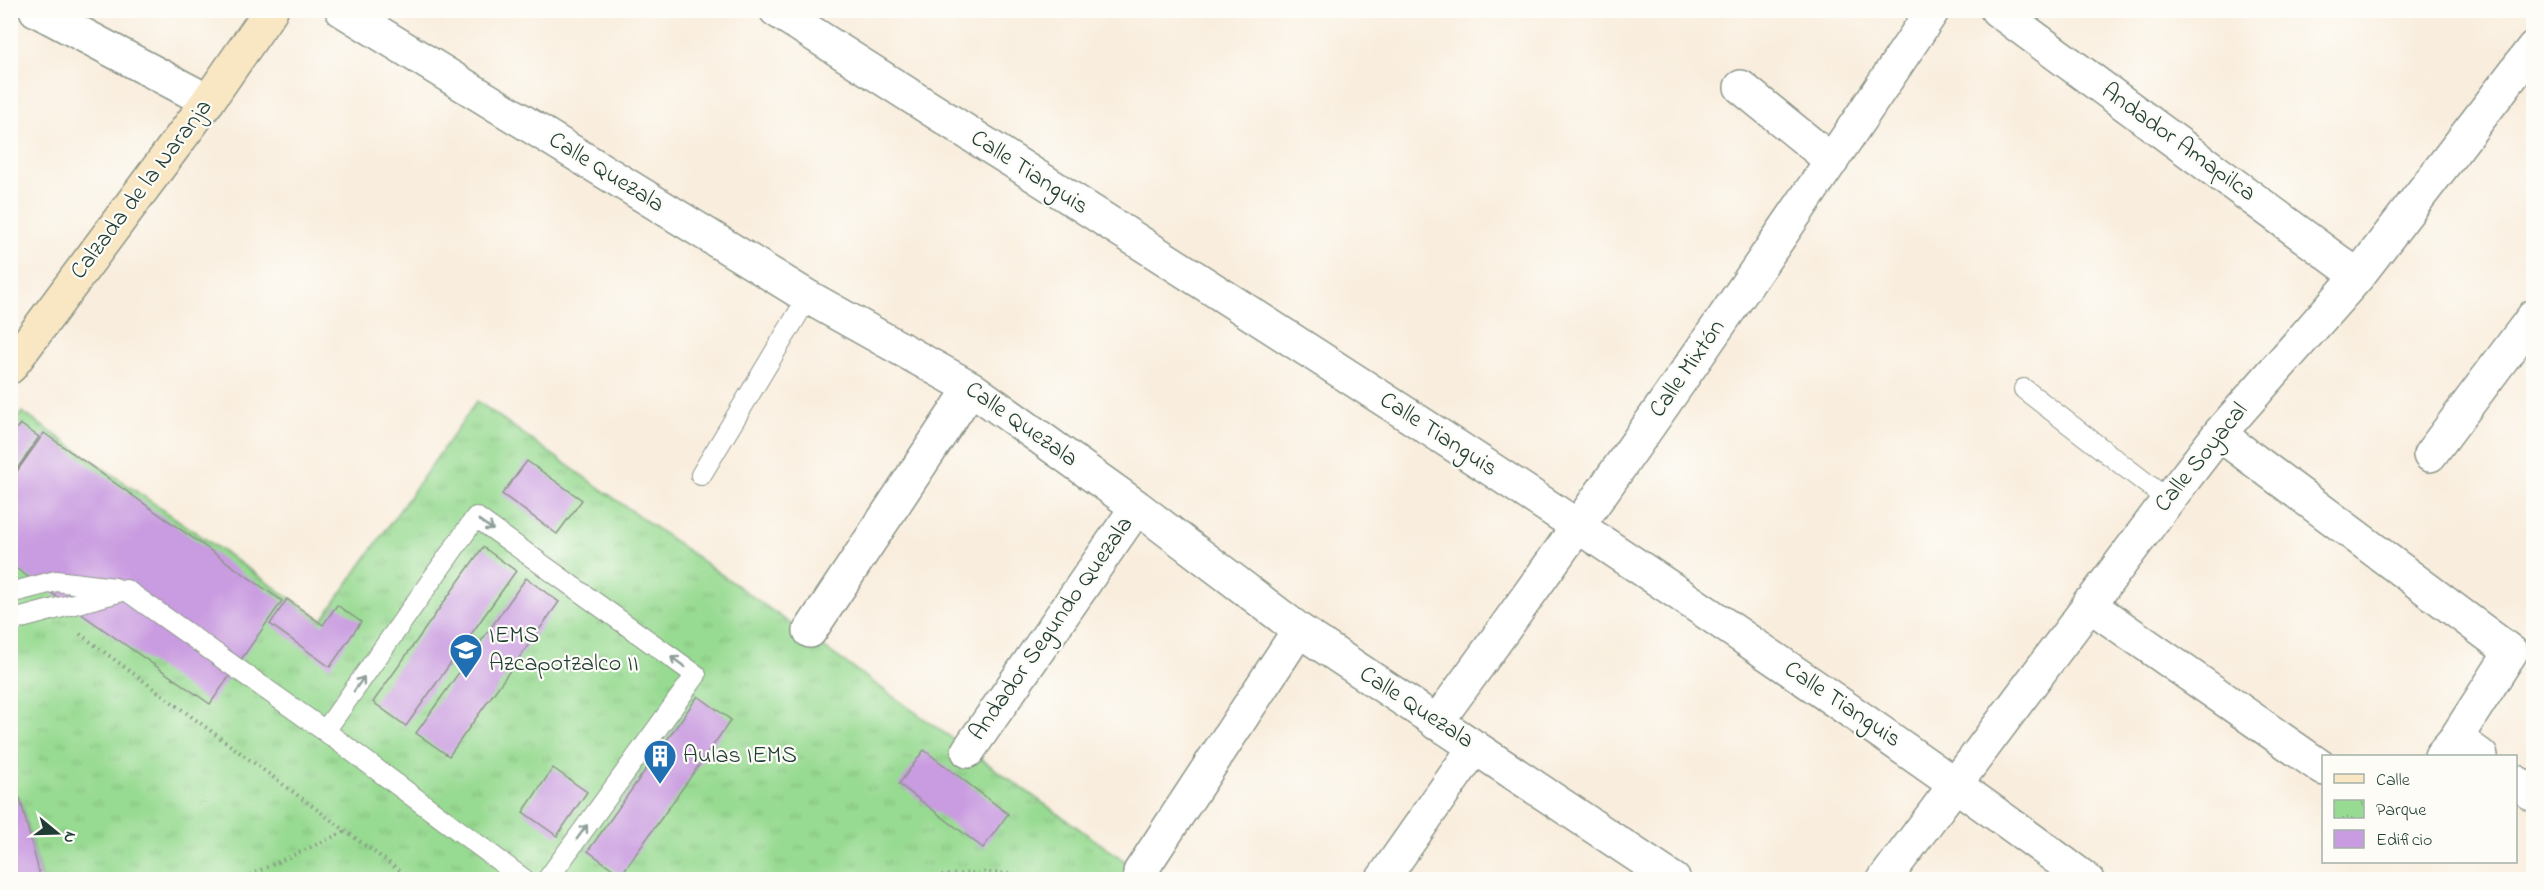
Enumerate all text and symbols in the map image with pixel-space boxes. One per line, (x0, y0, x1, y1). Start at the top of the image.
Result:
street label: Andador Amapilca (2093, 75, 2263, 211)
street label: Calzada de la Naranja (62, 92, 222, 288)
street label: Calle Tianguis (963, 122, 1095, 224)
street label: Calle Quezala (541, 123, 671, 223)
street label: Calle Mixtón (1641, 313, 1735, 425)
street label: Calle Quezala (957, 373, 1085, 477)
street label: Calle Tianguis (1372, 384, 1504, 486)
street label: Calle Soyacal (2147, 395, 2258, 521)
street label: Andador Segundo Quezala (961, 510, 1143, 748)
one-way arrow (478, 519, 494, 531)
place label: IEMS Azcapotzalco II (489, 619, 639, 682)
school or university icon: IEMS Azcapotzalco II (448, 632, 484, 679)
street label: Calle Tianguis (1776, 653, 1908, 757)
one-way arrow (670, 656, 686, 668)
street label: Calle Quezala (1352, 658, 1480, 758)
one-way arrow (353, 676, 365, 692)
building icon: Aulas IEMS (642, 738, 678, 785)
place label: Aulas IEMS (683, 739, 797, 774)
legend (2322, 755, 2517, 863)
text: Calle (2376, 768, 2411, 794)
text: Parque (2376, 798, 2427, 824)
north arrow (27, 803, 87, 863)
one-way arrow (576, 825, 588, 841)
text: N (56, 828, 82, 846)
text: Edificio (2376, 828, 2432, 854)

